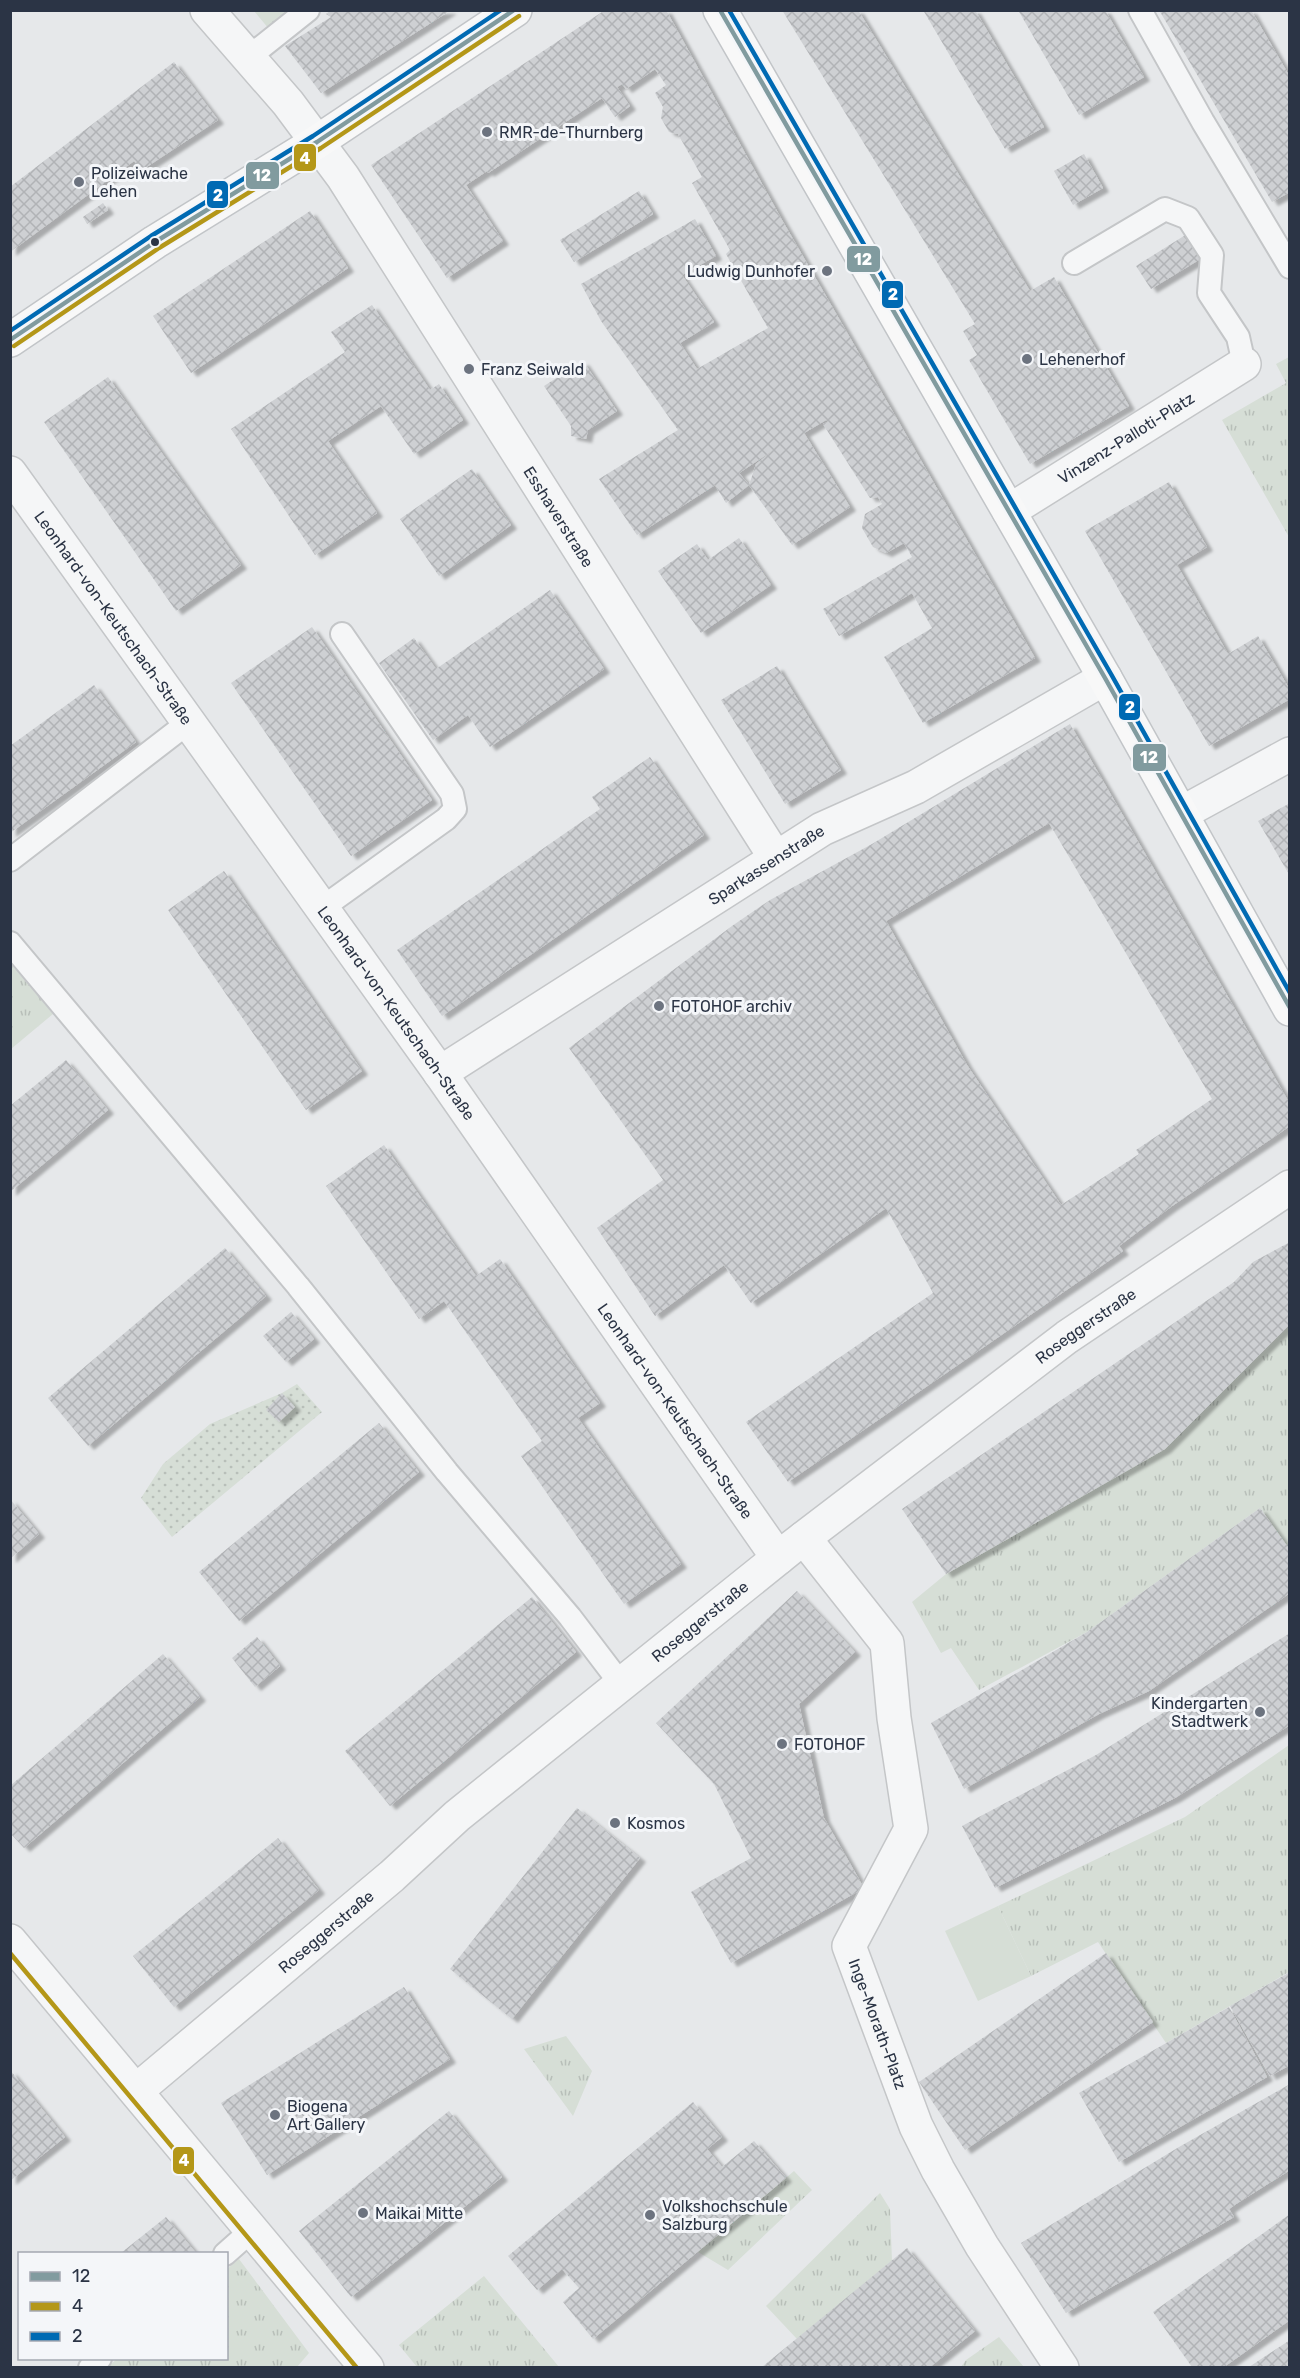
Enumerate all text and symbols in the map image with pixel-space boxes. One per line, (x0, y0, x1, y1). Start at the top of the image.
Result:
place label: RMR-de-Thurnberg (499, 123, 643, 142)
marker: RMR-de-Thurnberg (480, 125, 494, 139)
line badge: 4 (293, 143, 317, 172)
text: 4 (300, 149, 311, 168)
line badge: 12 (245, 161, 280, 190)
place label: Polizeiwache Lehen (91, 164, 188, 201)
text: 12 (253, 166, 271, 185)
marker: Polizeiwache Lehen (72, 175, 86, 189)
line badge: 2 (206, 180, 229, 209)
text: 2 (213, 186, 223, 205)
unlabelled marker (149, 236, 161, 248)
line badge: 12 (846, 245, 881, 273)
text: 12 (854, 250, 872, 269)
place label: Ludwig Dunhofer (687, 262, 815, 281)
marker: Ludwig Dunhofer (820, 264, 834, 278)
line badge: 2 (881, 280, 904, 309)
text: 2 (888, 285, 898, 304)
place label: Lehenerhof (1039, 350, 1126, 369)
marker: Lehenerhof (1020, 352, 1034, 366)
place label: Franz Seiwald (481, 360, 584, 379)
marker: Franz Seiwald (462, 362, 476, 376)
street label: Vinzenz-Palloti-Platz (1055, 389, 1198, 488)
street label: Esshaverstraße (519, 463, 597, 571)
street label: Leonhard-von-Keutschach-Straße (30, 507, 196, 729)
line badge: 2 (1118, 693, 1141, 721)
text: 2 (1125, 698, 1135, 717)
line badge: 12 (1132, 743, 1167, 772)
text: 12 (1140, 748, 1158, 767)
street label: Sparkassenstraße (705, 821, 828, 909)
street label: Leonhard-von-Keutschach-Straße (313, 902, 479, 1124)
place label: FOTOHOF archiv (671, 997, 792, 1016)
marker: FOTOHOF archiv (652, 999, 666, 1013)
street label: Roseggerstraße (1032, 1284, 1140, 1368)
street label: Leonhard-von-Keutschach-Straße (593, 1300, 757, 1523)
street label: Roseggerstraße (648, 1577, 752, 1666)
place label: Kindergarten Stadtwerk (1151, 1694, 1249, 1731)
marker: Kindergarten Stadtwerk (1253, 1705, 1267, 1719)
place label: FOTOHOF (794, 1735, 865, 1754)
marker: FOTOHOF (775, 1737, 789, 1751)
place label: Kosmos (627, 1814, 685, 1833)
marker: Kosmos (608, 1816, 622, 1830)
street label: Roseggerstraße (275, 1886, 378, 1977)
street label: Inge-Morath-Platz (845, 1956, 910, 2092)
place label: Biogena Art Gallery (287, 2097, 366, 2134)
marker: Biogena Art Gallery (268, 2108, 282, 2122)
line badge: 4 (172, 2146, 195, 2175)
text: 4 (179, 2151, 190, 2170)
place label: Volkshochschule Salzburg (662, 2197, 788, 2234)
place label: Maikai Mitte (375, 2204, 463, 2223)
marker: Maikai Mitte (356, 2206, 370, 2220)
marker: Volkshochschule Salzburg (643, 2208, 657, 2222)
legend (18, 2252, 228, 2360)
text: 12 (72, 2265, 90, 2287)
text: 4 (72, 2295, 83, 2317)
text: 2 (72, 2325, 83, 2347)

